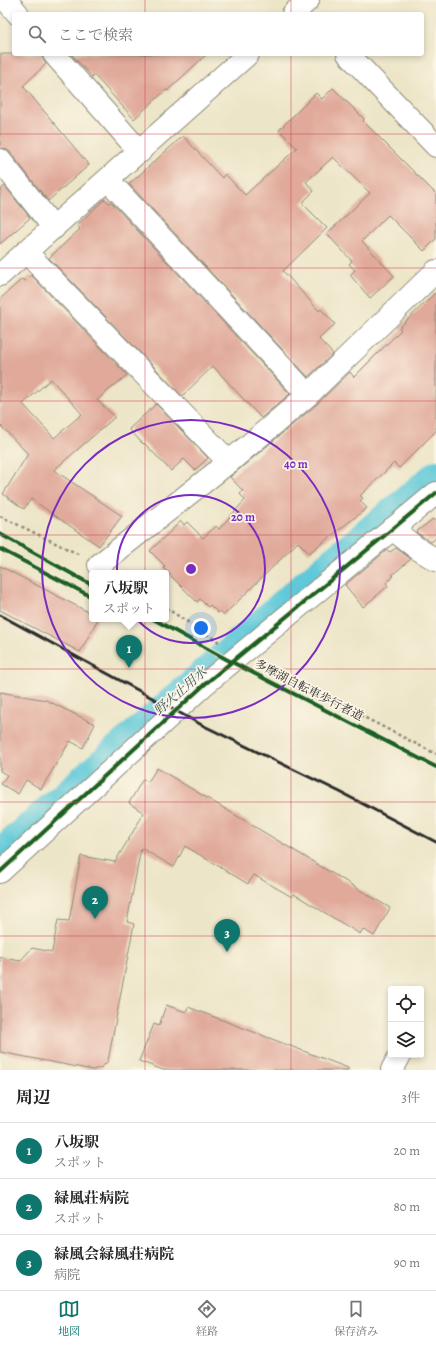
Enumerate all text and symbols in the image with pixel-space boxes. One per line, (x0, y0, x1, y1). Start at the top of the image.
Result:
search box (12, 12, 424, 56)
icon: search (26, 23, 48, 45)
text: ここで検索 (58, 25, 133, 45)
text: 40 m (284, 456, 308, 472)
text: 20 m (231, 509, 255, 525)
centre of rings (184, 562, 198, 576)
popup (89, 570, 169, 622)
text: 八坂駅 (103, 578, 148, 598)
text: スポット (103, 600, 155, 617)
your location (191, 618, 211, 638)
pin: 1 (116, 635, 142, 668)
street label: 多摩湖自転車歩行者道 (252, 656, 366, 724)
water label: 野火止用水 (150, 662, 212, 719)
pin: 2 (82, 886, 108, 919)
pin: 3 (214, 919, 240, 952)
map controls (388, 986, 424, 1058)
button: locate (388, 986, 424, 1022)
button: layers (388, 1022, 424, 1058)
text: 周辺 (16, 1086, 50, 1109)
text: 3件 (402, 1089, 420, 1106)
text: 八坂駅 (54, 1132, 99, 1152)
text: 1 (27, 1142, 31, 1159)
text: 20 m (394, 1142, 420, 1159)
text: スポット (54, 1154, 106, 1171)
text: 緑風荘病院 (54, 1188, 129, 1208)
text: 2 (26, 1198, 32, 1215)
text: 80 m (393, 1198, 420, 1215)
text: スポット (54, 1210, 106, 1227)
text: 緑風会緑風荘病院 (54, 1244, 174, 1264)
text: 3 (26, 1254, 32, 1271)
text: 90 m (394, 1254, 420, 1271)
text: 病院 (54, 1266, 80, 1283)
tab: 地図 (58, 1298, 80, 1339)
tab: 経路 (196, 1298, 218, 1339)
tab: 保存済み (334, 1298, 378, 1339)

